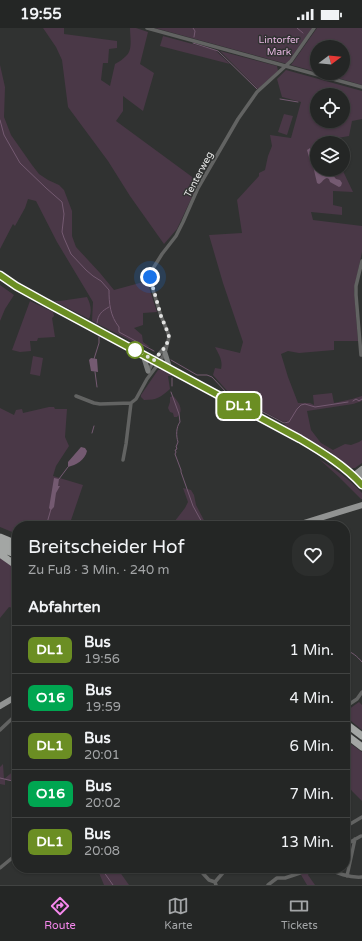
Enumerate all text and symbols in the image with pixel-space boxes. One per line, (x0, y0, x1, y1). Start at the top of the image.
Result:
text: 19:55 (20, 5, 62, 23)
park label: Lintorfer Mark (259, 34, 300, 58)
north arrow (310, 40, 350, 80)
map controls (310, 40, 350, 176)
button: locate (310, 88, 350, 128)
button: layers (310, 136, 350, 176)
street label: Tenterweg (182, 150, 216, 199)
your location (140, 267, 160, 287)
unlabelled marker (126, 341, 144, 359)
line badge: DL1 (216, 393, 262, 419)
text: DL1 (225, 397, 253, 414)
button: heart (292, 534, 334, 576)
text: Breitscheider Hof (28, 536, 185, 558)
text: Zu Fuß · 3 Min. · 240 m (28, 562, 169, 578)
text: Abfahrten (28, 598, 101, 616)
text: Bus (84, 633, 111, 651)
text: DL1 (36, 641, 64, 658)
text: 1 Min. (290, 641, 334, 659)
text: 19:56 (84, 651, 120, 667)
text: Bus (85, 681, 112, 699)
text: O16 (36, 689, 65, 706)
text: 4 Min. (290, 689, 334, 707)
text: 19:59 (85, 699, 121, 715)
text: Bus (84, 729, 111, 747)
text: DL1 (36, 737, 64, 754)
text: 6 Min. (290, 737, 334, 755)
text: 20:01 (84, 747, 120, 763)
text: Bus (85, 777, 112, 795)
text: O16 (36, 785, 65, 802)
text: 7 Min. (290, 785, 334, 803)
text: 20:02 (85, 795, 121, 811)
text: Bus (84, 825, 111, 843)
text: DL1 (36, 833, 64, 850)
text: 13 Min. (280, 833, 334, 851)
text: 20:08 (84, 843, 120, 859)
tab: Route (44, 895, 76, 932)
tab: Karte (164, 895, 192, 932)
tab: Tickets (281, 895, 318, 932)

